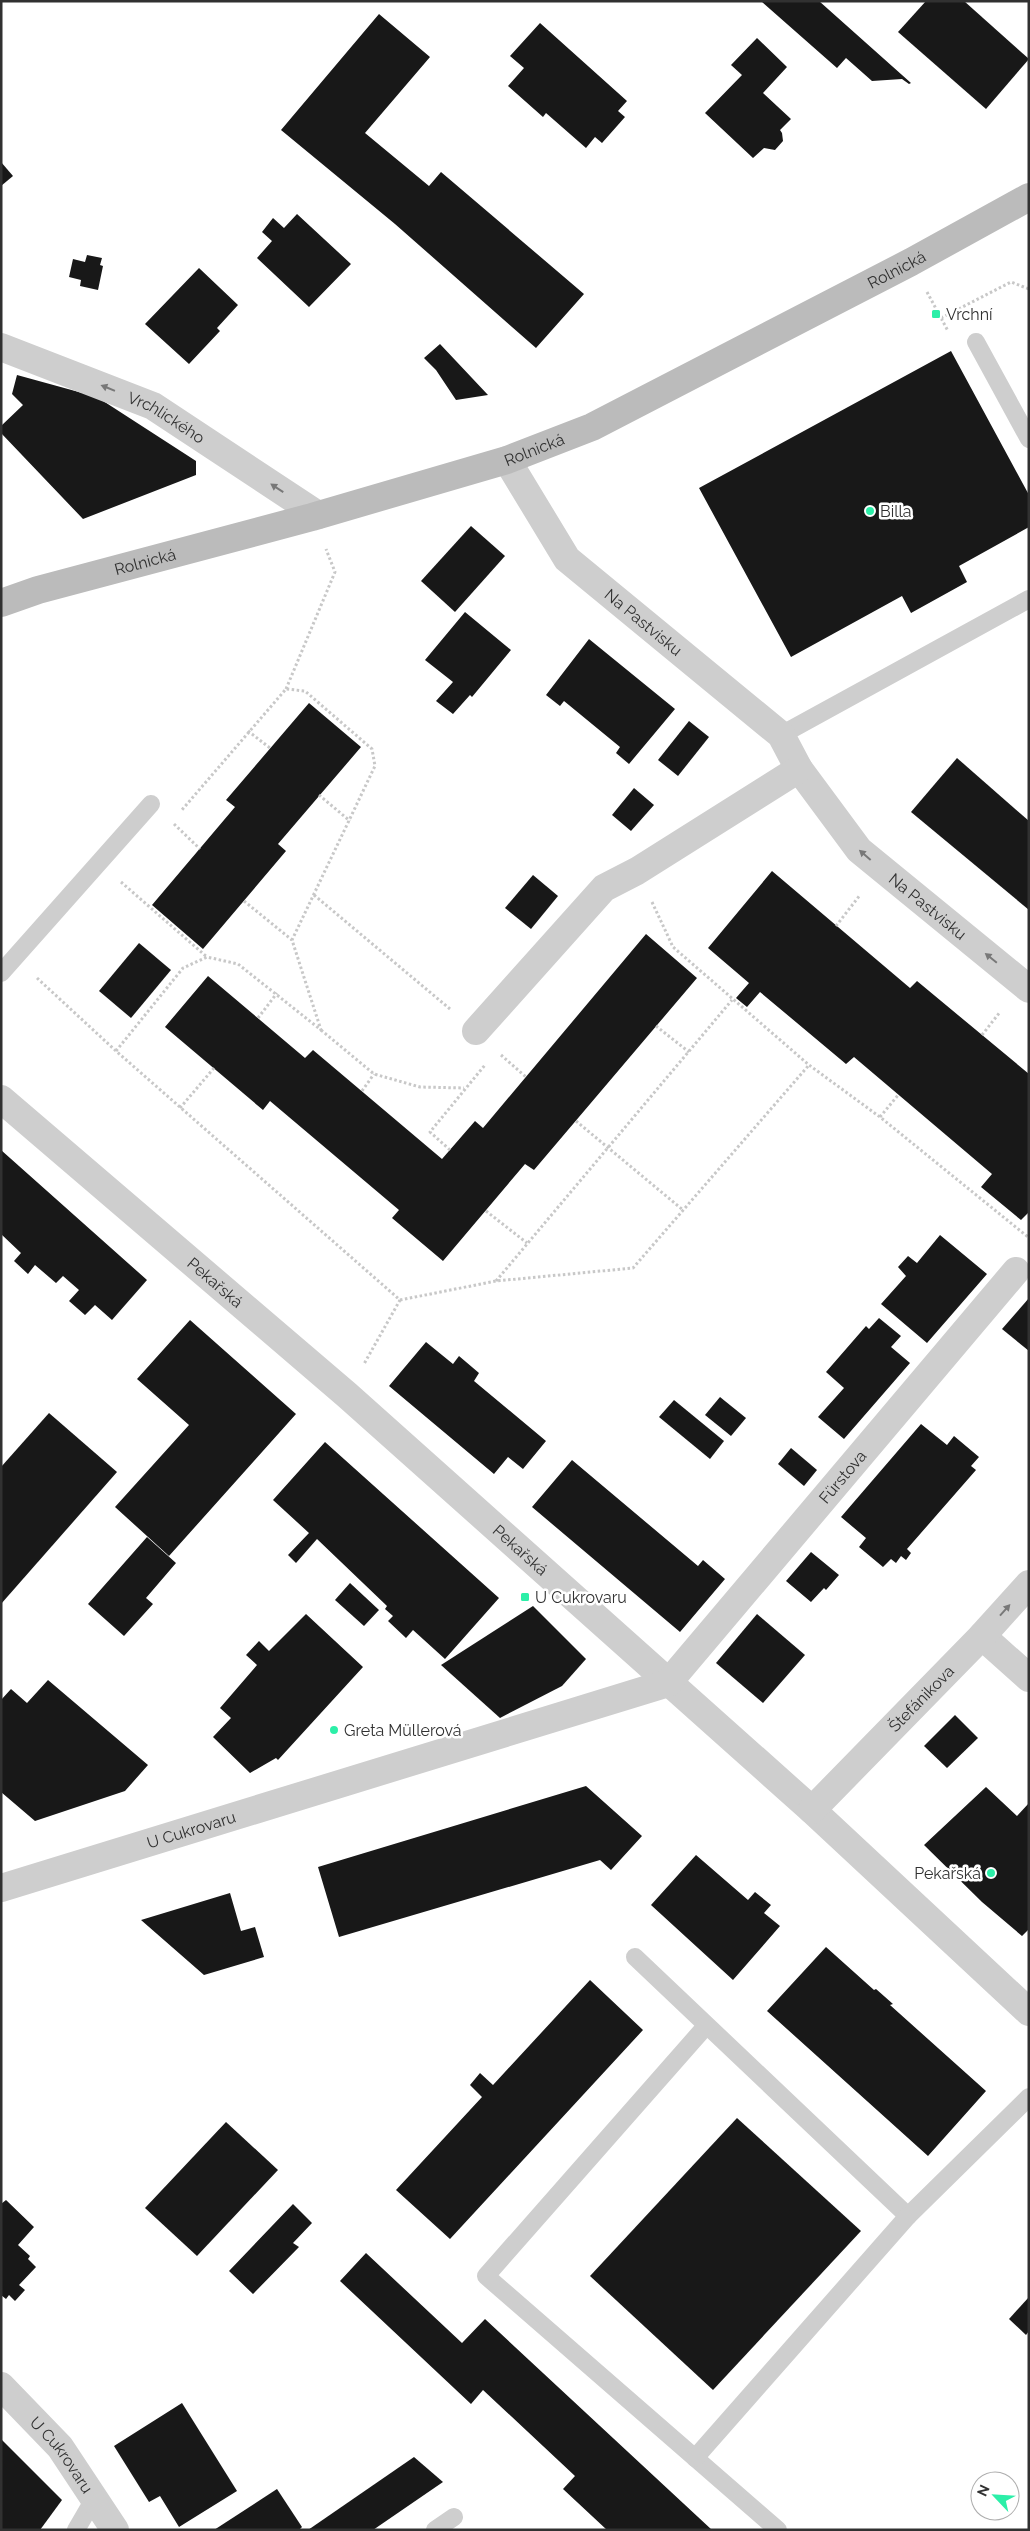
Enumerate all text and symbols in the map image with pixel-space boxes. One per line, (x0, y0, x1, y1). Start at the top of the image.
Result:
street label: Rolnická (864, 247, 929, 293)
place label: Vrchní (946, 305, 993, 324)
marker: Vrchní (930, 308, 942, 320)
one-way arrow (100, 384, 115, 392)
street label: Vrchlického (125, 388, 208, 448)
street label: Rolnická (502, 430, 567, 470)
one-way arrow (270, 483, 284, 493)
place label: Billa (880, 502, 912, 521)
marker: Billa (864, 505, 876, 517)
street label: Rolnická (112, 545, 178, 579)
street label: Na Pastvisku (601, 585, 686, 660)
one-way arrow (859, 850, 872, 861)
street label: Na Pastvisku (885, 869, 970, 944)
one-way arrow (985, 953, 998, 964)
street label: Pekařská (183, 1254, 247, 1312)
street label: Fürstova (815, 1447, 870, 1507)
street label: Pekařská (489, 1521, 552, 1580)
place label: U Cukrovaru (535, 1588, 627, 1607)
marker: U Cukrovaru (519, 1591, 531, 1603)
one-way arrow (999, 1604, 1011, 1616)
street label: Štefánikova (884, 1662, 958, 1736)
place label: Greta Müllerová (344, 1721, 462, 1740)
marker: Greta Müllerová (328, 1724, 340, 1736)
street label: U Cukrovaru (145, 1807, 238, 1853)
place label: Pekařská (914, 1864, 981, 1883)
marker: Pekařská (985, 1867, 997, 1879)
street label: U Cukrovaru (26, 2413, 97, 2497)
north arrow (970, 2471, 1020, 2521)
text: N (974, 2482, 993, 2499)

